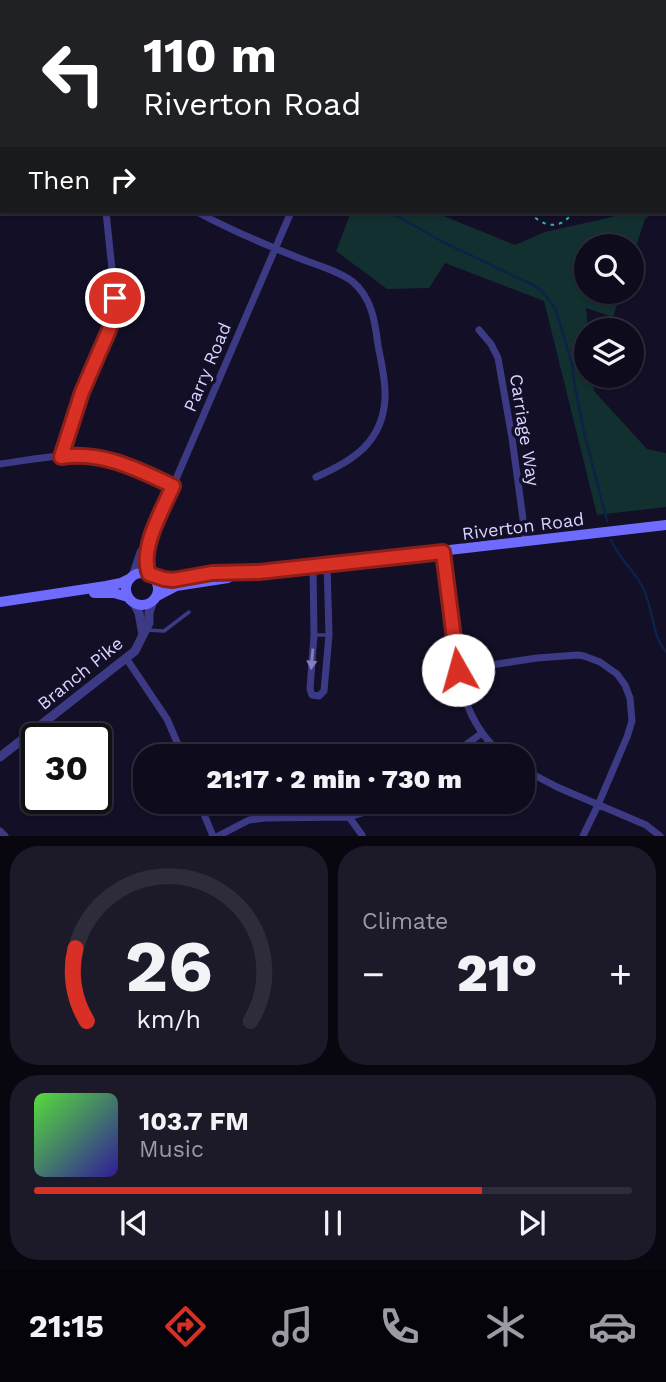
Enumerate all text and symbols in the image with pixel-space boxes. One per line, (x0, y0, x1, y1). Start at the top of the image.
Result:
text: 110 m (143, 26, 277, 84)
icon: left (28, 28, 119, 119)
text: Riverton Road (143, 85, 361, 123)
icon: right (104, 161, 142, 199)
text: Then (28, 165, 90, 195)
map controls (574, 234, 644, 388)
button: search (574, 234, 644, 304)
pin (85, 268, 145, 328)
icon: arrive (96, 279, 134, 317)
button: layers (574, 318, 644, 388)
street label: Parry Road (179, 319, 235, 415)
street label: Carriage Way (506, 372, 544, 488)
street label: Riverton Road (461, 508, 585, 544)
street label: Branch Pike (33, 632, 127, 714)
position arrow (421, 633, 495, 707)
one-way arrow (306, 648, 317, 670)
speed limit sign: 30 (21, 723, 112, 814)
text: 21:17 · 2 min · 730 m (206, 764, 462, 794)
text: Climate (362, 908, 448, 935)
text: 26 (125, 924, 213, 1010)
text: 21° (457, 943, 537, 1004)
text: − (362, 952, 385, 996)
text: + (609, 952, 632, 996)
text: km/h (137, 1005, 201, 1034)
text: 103.7 FM (139, 1106, 249, 1136)
text: Music (139, 1136, 204, 1163)
icon: previous (115, 1204, 153, 1242)
icon: pause (314, 1204, 352, 1242)
icon: next (513, 1204, 551, 1242)
icon: directions (161, 1302, 210, 1351)
icon: music (268, 1302, 317, 1351)
icon: phone (375, 1302, 424, 1351)
icon: climate (481, 1302, 530, 1351)
icon: car (588, 1302, 637, 1351)
text: 21:15 (29, 1307, 104, 1345)

